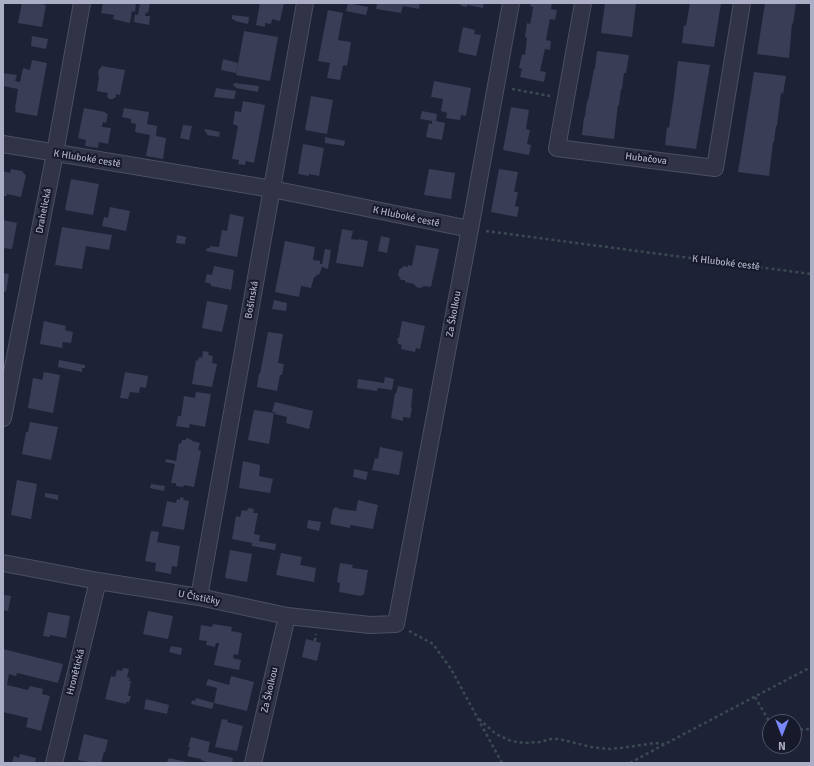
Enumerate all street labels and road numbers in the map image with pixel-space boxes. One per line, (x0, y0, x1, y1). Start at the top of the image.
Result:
street label: K Hluboké cestě (52, 148, 122, 170)
street label: Hubačova (624, 150, 668, 168)
street label: Drahelická (34, 187, 54, 235)
street label: K Hluboké cestě (371, 204, 441, 230)
street label: K Hluboké cestě (691, 253, 761, 273)
street label: Bošínská (243, 280, 261, 320)
street label: Za Školkou (444, 290, 464, 338)
street label: U Čističky (177, 588, 221, 608)
street label: Hronětická (64, 648, 88, 696)
street label: Za Školkou (259, 666, 281, 714)

